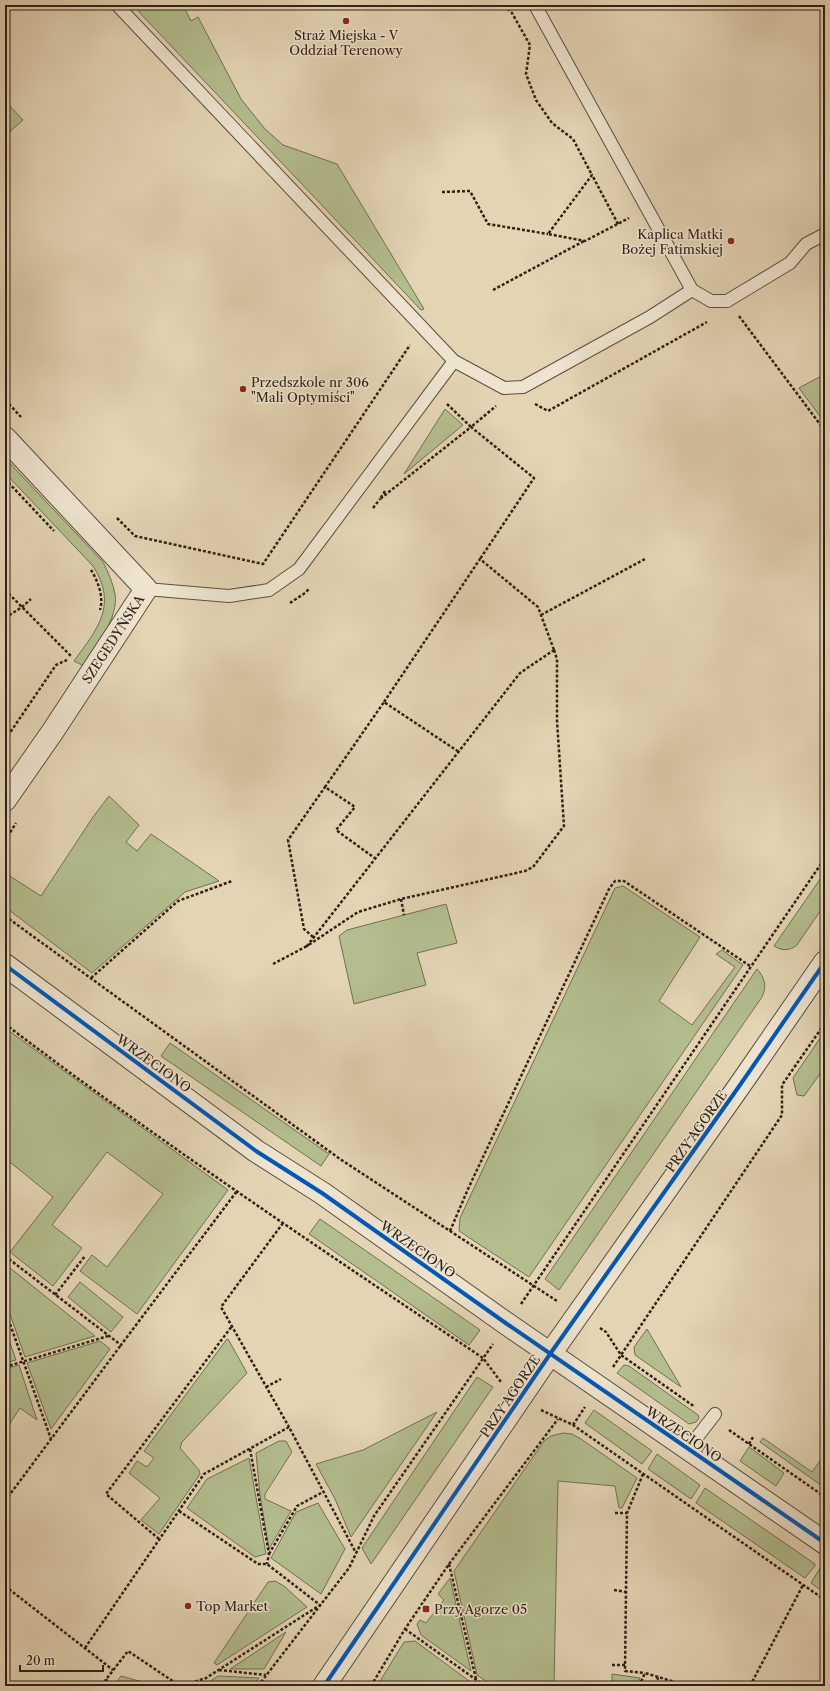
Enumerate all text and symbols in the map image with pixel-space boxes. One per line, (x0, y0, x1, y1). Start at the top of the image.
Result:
marker: Straż Miejska - V Oddział Terenowy (341, 16, 351, 26)
place label: Straż Miejska - V Oddział Terenowy (289, 27, 403, 58)
place label: Kaplica Matki Bożej Fatimskiej (621, 226, 723, 257)
marker: Kaplica Matki Bożej Fatimskiej (726, 236, 736, 246)
place label: Przedszkole nr 306 "Mali Optymiści" (251, 374, 369, 405)
marker: Przedszkole nr 306 "Mali Optymiści" (238, 384, 248, 394)
street label: SZEGEDYŃSKA (78, 591, 148, 686)
street label: WRZECIONO (113, 1030, 195, 1096)
street label: PRZY AGORZE (662, 1087, 730, 1175)
street label: WRZECIONO (376, 1217, 459, 1281)
street label: PRZY AGORZE (477, 1352, 544, 1440)
street label: WRZECIONO (642, 1402, 725, 1465)
place label: Top Market (196, 1598, 269, 1614)
marker: Top Market (183, 1601, 193, 1611)
place label: Przy Agorze 05 (434, 1601, 527, 1617)
marker: Przy Agorze 05 (421, 1604, 431, 1614)
scale bar (20, 1647, 103, 1673)
text: 20 m (26, 1653, 55, 1668)

